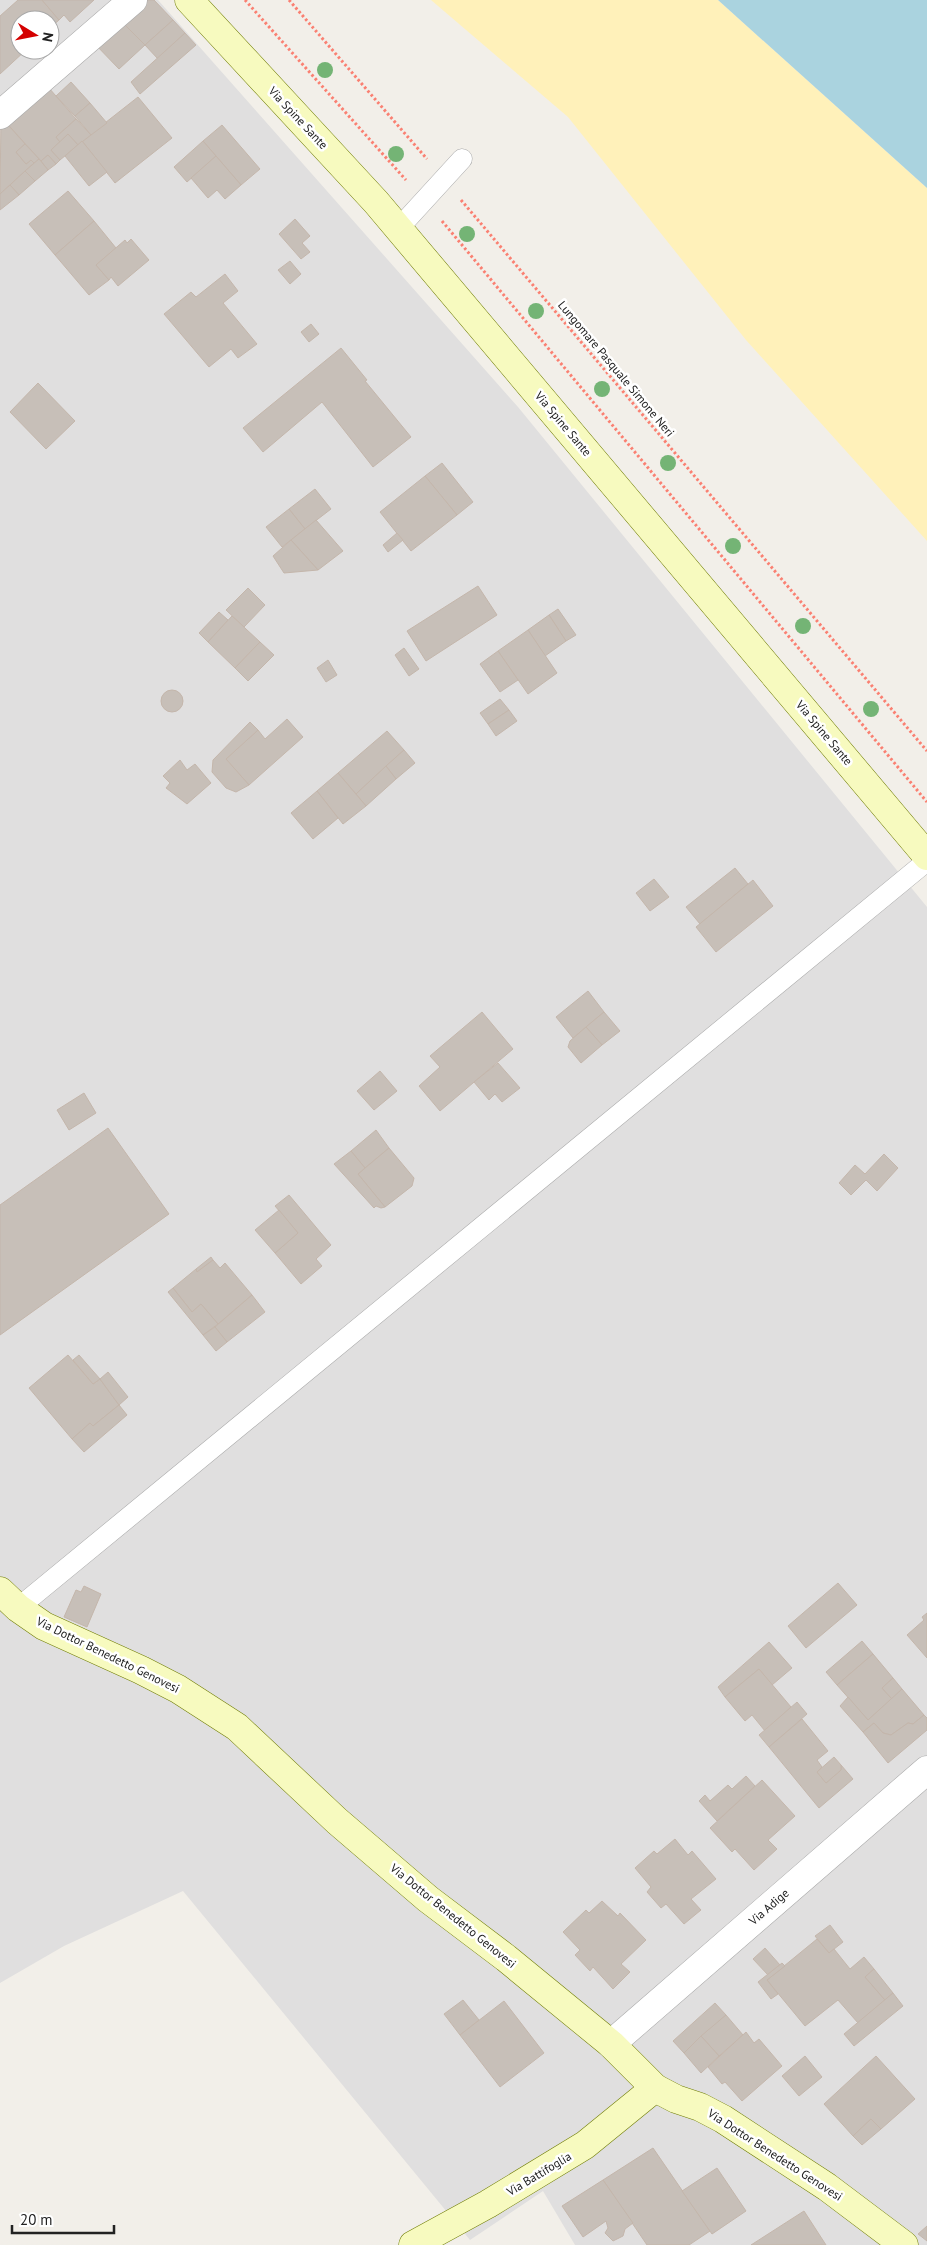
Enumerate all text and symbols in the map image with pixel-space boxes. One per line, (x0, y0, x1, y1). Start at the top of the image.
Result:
north arrow (10, 10, 60, 60)
text: N (38, 31, 57, 43)
street label: Via Spine Sante (265, 83, 331, 152)
street label: Lungomare Pasquale Simone Neri (555, 298, 678, 440)
street label: Via Spine Sante (531, 387, 595, 459)
street label: Via Spine Sante (792, 696, 856, 768)
street label: Via Dottor Benedetto Genovesi (33, 1613, 182, 1696)
street label: Via Dottor Benedetto Genovesi (387, 1860, 519, 1971)
street label: Via Adige (745, 1885, 792, 1929)
street label: Via Dottor Benedetto Genovesi (704, 2105, 845, 2204)
street label: Via Battifoglia (503, 2148, 574, 2199)
scale bar (12, 2202, 115, 2234)
text: 20 m (20, 2210, 53, 2229)

